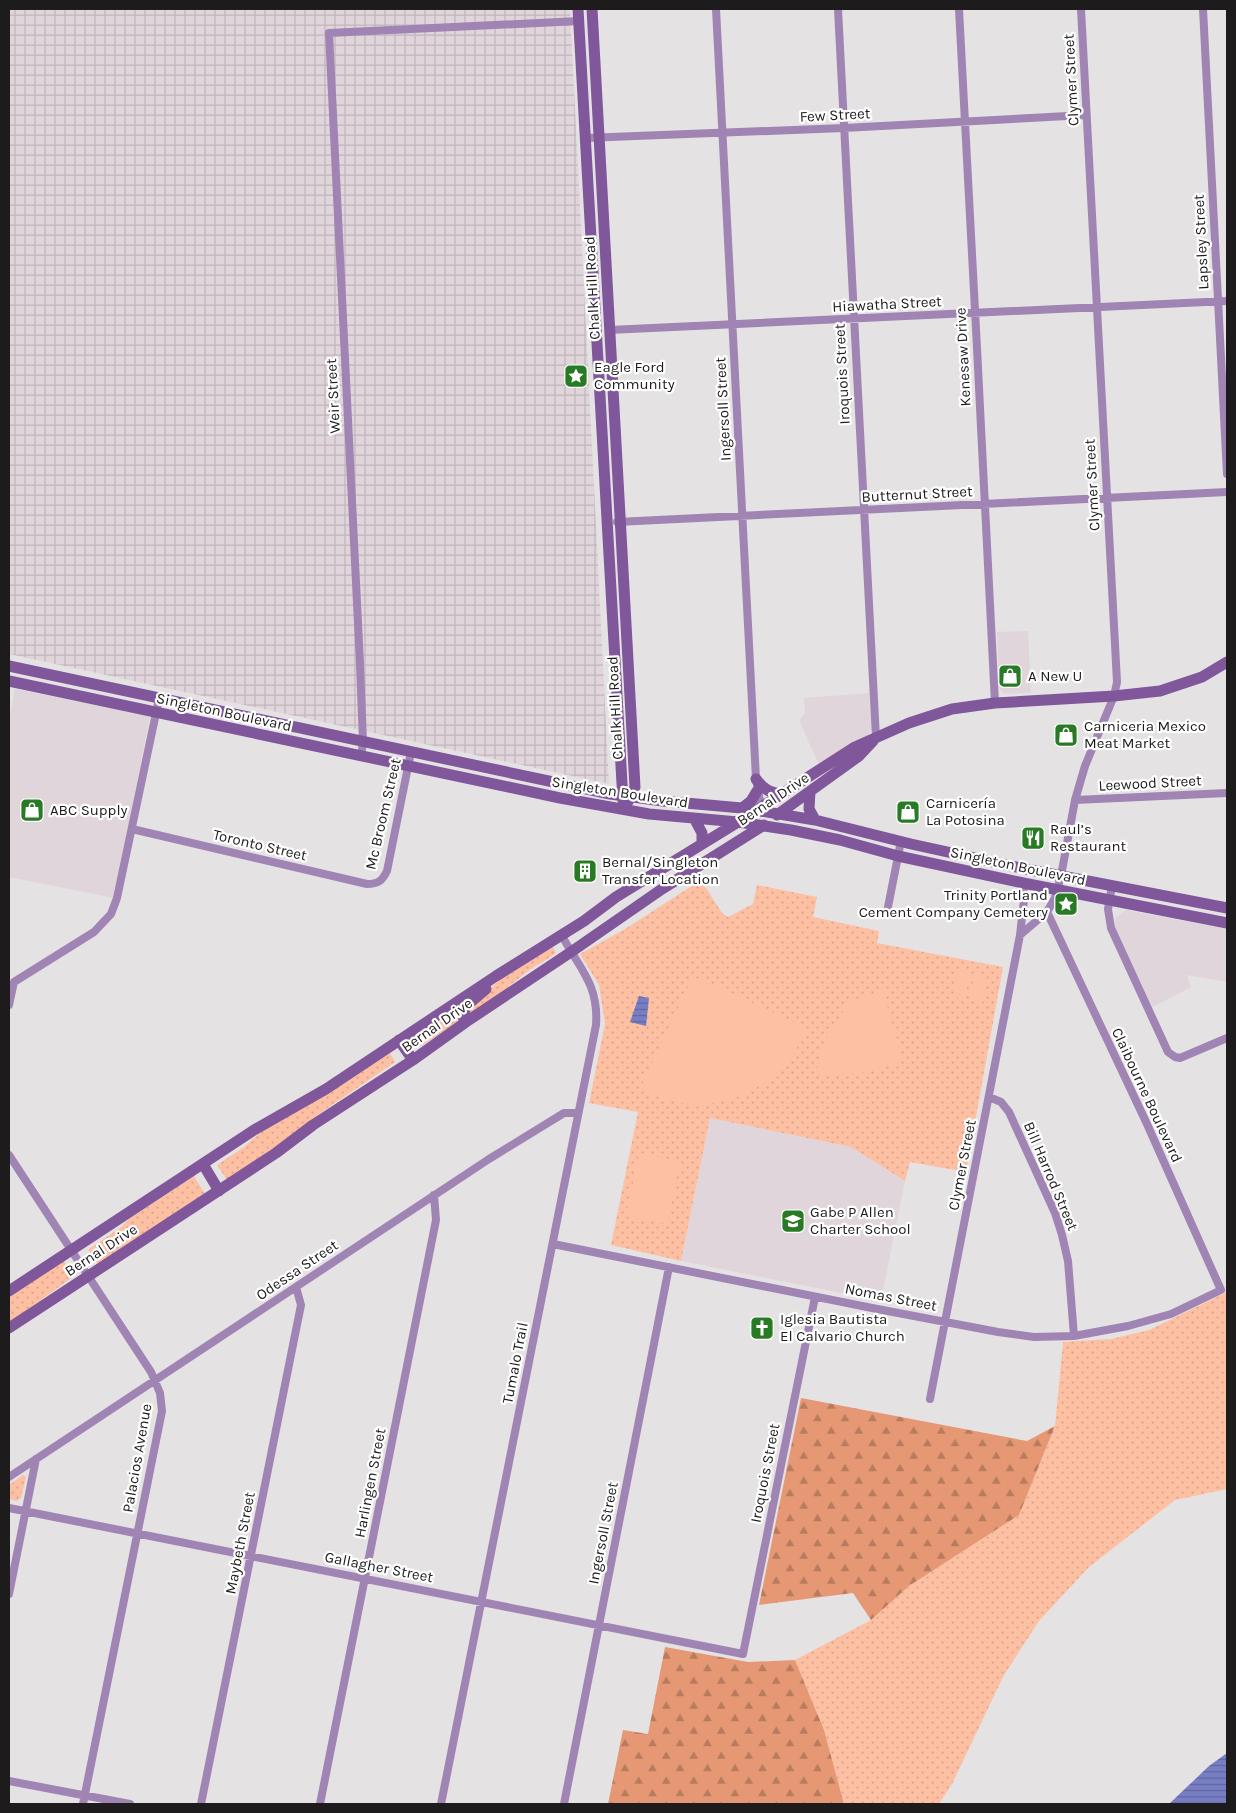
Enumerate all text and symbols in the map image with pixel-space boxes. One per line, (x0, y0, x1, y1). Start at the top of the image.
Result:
street label: Clymer Street (1060, 33, 1082, 127)
street label: Few Street (799, 104, 871, 126)
street label: Lapsley Street (1189, 193, 1212, 290)
street label: Chalk Hill Road (580, 236, 604, 340)
street label: Hiawatha Street (832, 292, 943, 316)
street label: Kenesaw Drive (951, 307, 975, 407)
street label: Iroquois Street (830, 323, 854, 425)
street label: Ingersoll Street (711, 356, 735, 461)
street label: Weir Street (322, 358, 344, 434)
place label: Eagle Ford Community (594, 358, 675, 393)
place icon: Eagle Ford Community (563, 363, 589, 389)
street label: Clymer Street (1081, 438, 1103, 532)
street label: Butternut Street (861, 482, 973, 506)
street label: Chalk Hill Road (603, 656, 627, 760)
shop icon: A New U (997, 663, 1023, 689)
place label: A New U (1028, 667, 1082, 685)
street label: Singleton Boulevard (155, 689, 293, 735)
place label: Carniceria Mexico Meat Market (1084, 717, 1206, 752)
shop icon: Carniceria Mexico Meat Market (1053, 722, 1079, 748)
street label: Mc Broom Street (361, 756, 405, 872)
street label: Bernal Drive (734, 768, 812, 830)
street label: Leewood Street (1098, 771, 1202, 795)
street label: Singleton Boulevard (550, 772, 690, 812)
place label: Carnicería La Potosina (926, 794, 1005, 829)
shop icon: ABC Supply (19, 797, 45, 823)
shop icon: Carnicería La Potosina (895, 799, 921, 825)
place label: ABC Supply (50, 801, 128, 819)
place label: Raul’s Restaurant (1050, 820, 1126, 855)
street label: Toronto Street (211, 825, 309, 865)
restaurant icon: Raul’s Restaurant (1020, 825, 1046, 851)
street label: Singleton Boulevard (949, 843, 1087, 889)
place label: Bernal/Singleton Transfer Location (602, 853, 719, 888)
building icon: Bernal/Singleton Transfer Location (572, 858, 598, 884)
place label: Trinity Portland Cement Company Cemetery (859, 886, 1048, 921)
place icon: Trinity Portland Cement Company Cemetery (1053, 891, 1079, 917)
street label: Bernal Drive (398, 994, 476, 1056)
street label: Claibourne Boulevard (1108, 1025, 1186, 1165)
street label: Clymer Street (944, 1118, 980, 1212)
street label: Bill Harrod Street (1020, 1119, 1082, 1234)
place label: Gabe P Allen Charter School (810, 1203, 911, 1238)
school or university icon: Gabe P Allen Charter School (780, 1208, 806, 1234)
street label: Bernal Drive (61, 1220, 141, 1280)
street label: Odessa Street (253, 1236, 342, 1304)
street label: Nomas Street (843, 1279, 939, 1315)
place label: Iglesia Bautista El Calvario Church (780, 1310, 905, 1345)
church icon: Iglesia Bautista El Calvario Church (749, 1315, 775, 1341)
street label: Tumalo Trail (498, 1321, 532, 1405)
street label: Palacios Avenue (119, 1402, 155, 1514)
street label: Iroquois Street (747, 1421, 784, 1524)
street label: Harlingen Street (351, 1426, 390, 1539)
street label: Ingersoll Street (584, 1480, 622, 1586)
street label: Maybeth Street (221, 1490, 259, 1596)
street label: Gallagher Street (323, 1548, 435, 1586)

